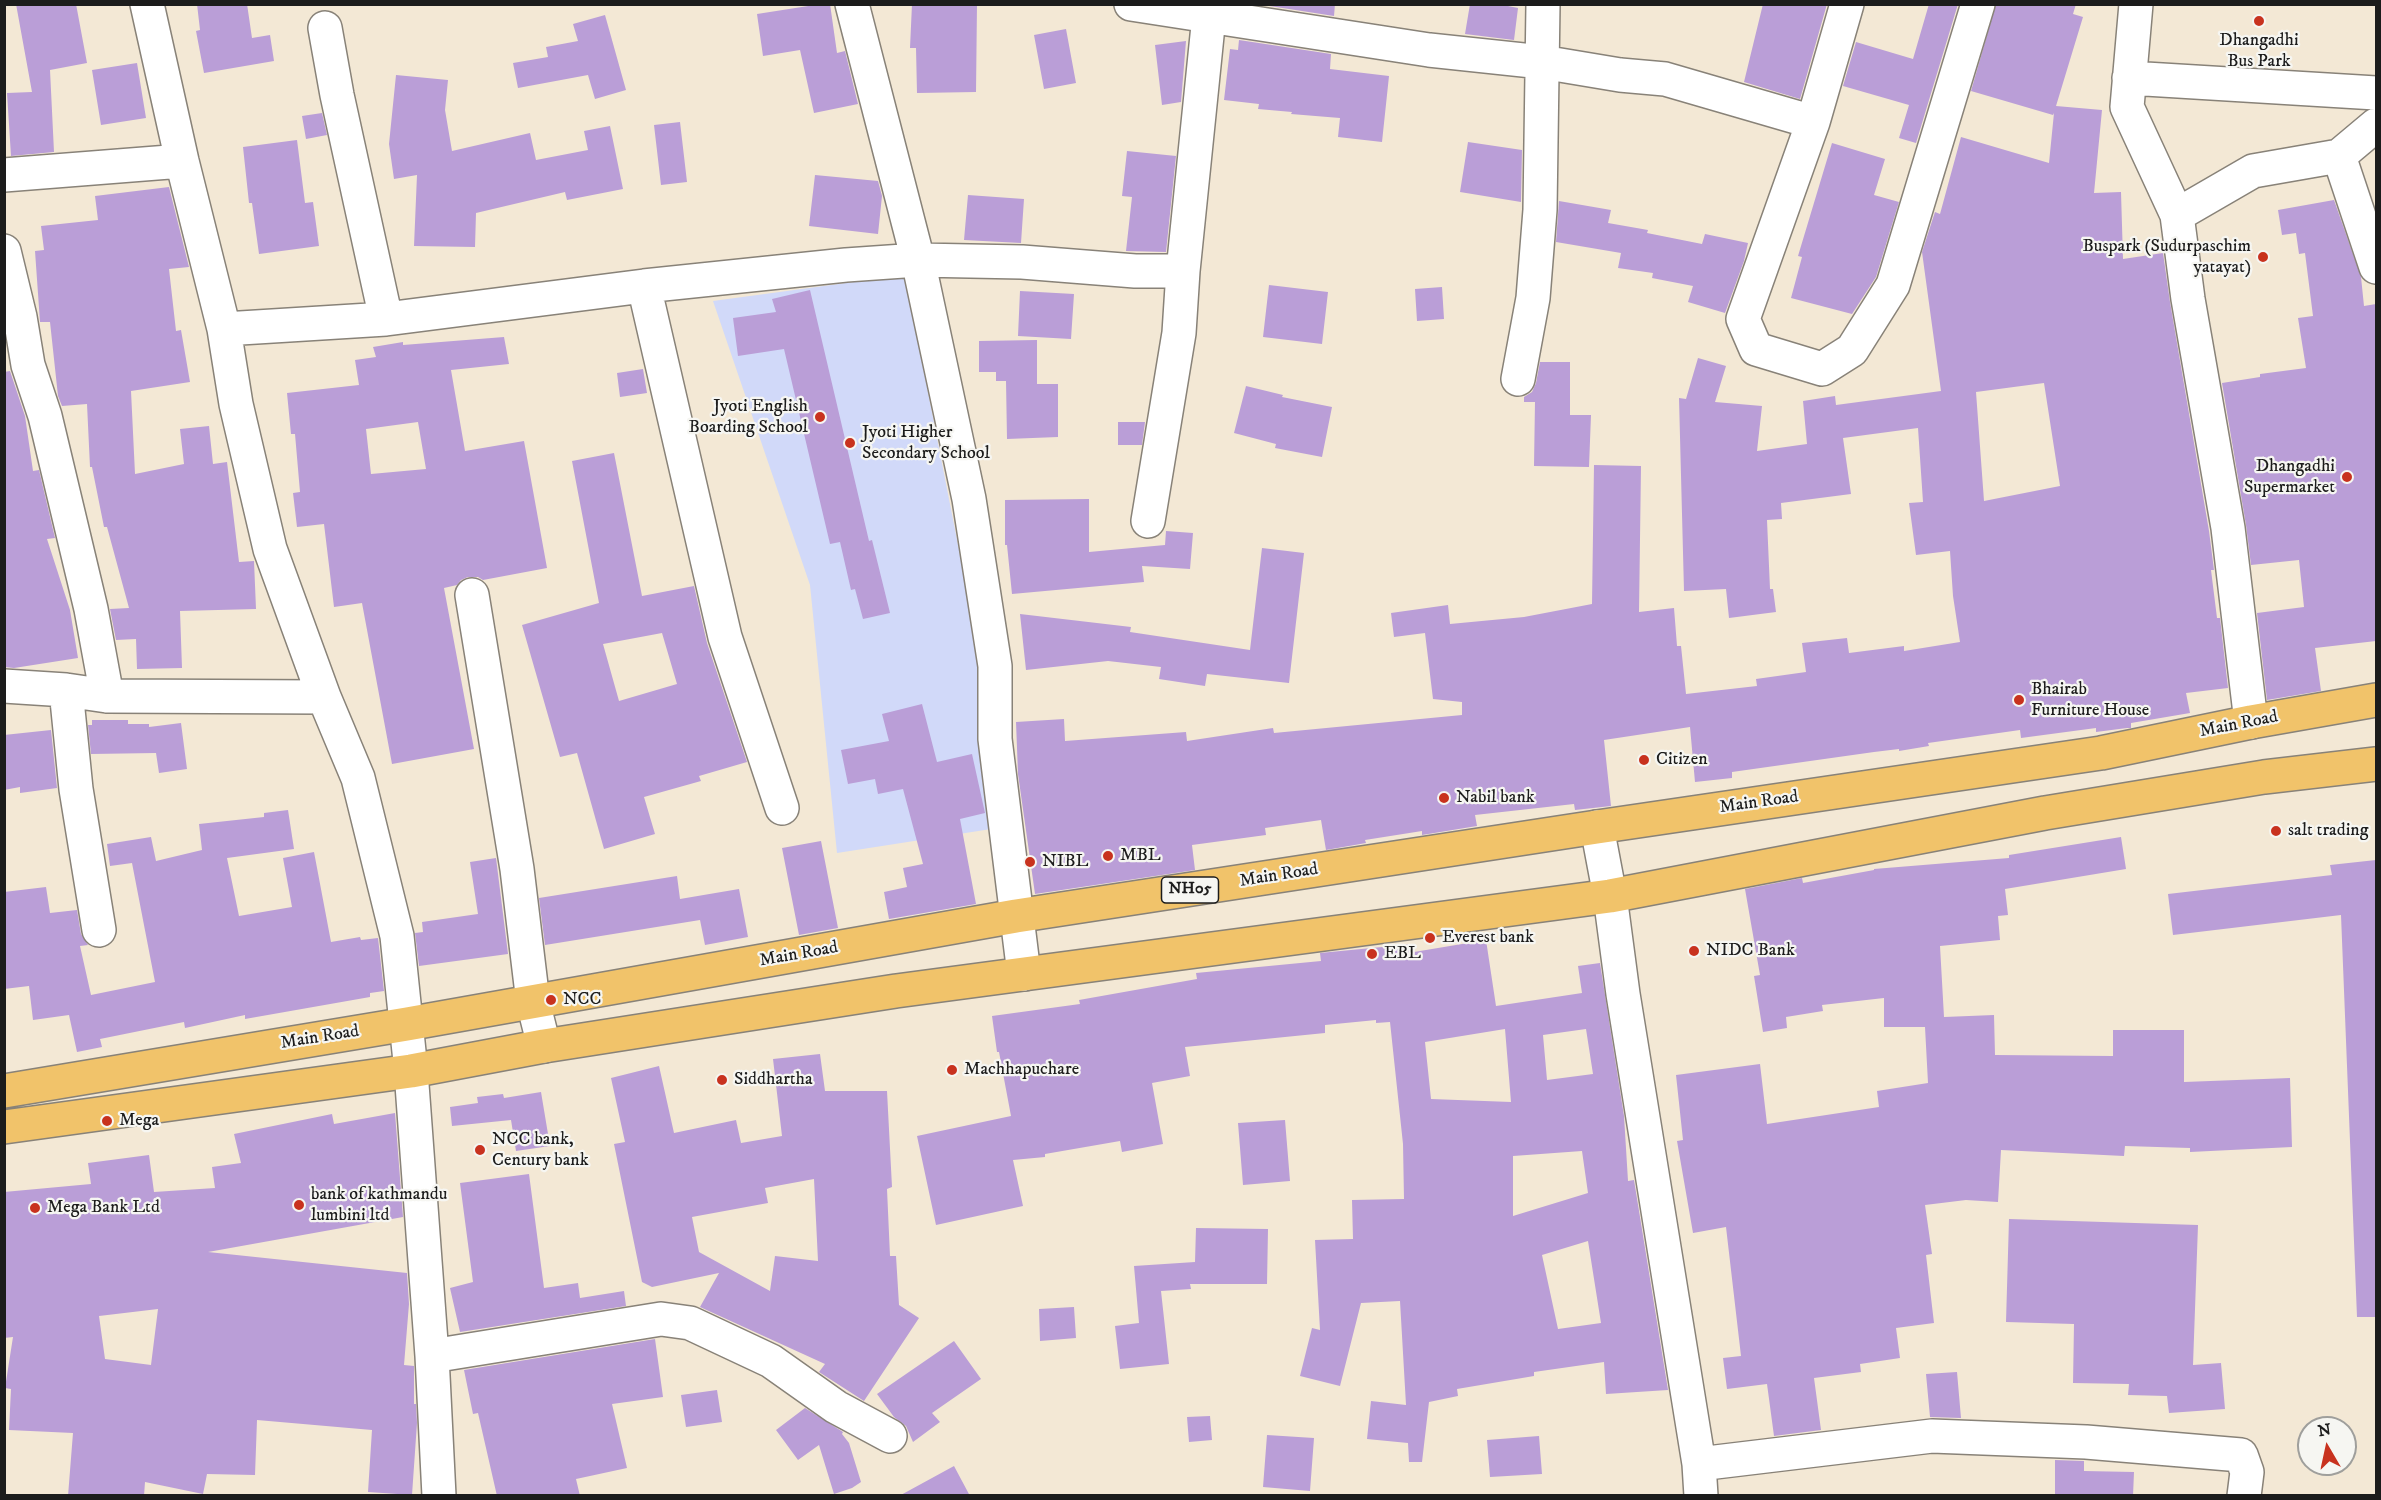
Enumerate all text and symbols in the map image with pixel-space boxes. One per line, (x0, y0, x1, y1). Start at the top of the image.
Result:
marker: Dhangadhi Bus Park (2252, 14, 2266, 28)
place label: Dhangadhi Bus Park (2219, 30, 2299, 72)
place label: Buspark (Sudurpaschim yatayat) (2082, 236, 2251, 278)
marker: Buspark (Sudurpaschim yatayat) (2256, 250, 2270, 264)
place label: Jyoti English Boarding School (689, 396, 808, 438)
marker: Jyoti English Boarding School (813, 410, 827, 424)
place label: Jyoti Higher Secondary School (862, 422, 990, 464)
marker: Jyoti Higher Secondary School (843, 436, 857, 450)
place label: Dhangadhi Supermarket (2244, 456, 2335, 498)
marker: Dhangadhi Supermarket (2340, 470, 2354, 484)
place label: Bhairab Furniture House (2031, 679, 2149, 722)
marker: Bhairab Furniture House (2012, 693, 2026, 707)
street label: Main Road (2198, 707, 2280, 743)
place label: Citizen (1656, 749, 1708, 771)
marker: Citizen (1637, 753, 1651, 767)
place label: Nabil bank (1456, 787, 1535, 809)
street label: Main Road (1718, 787, 1800, 819)
marker: Nabil bank (1437, 791, 1451, 805)
place label: salt trading (2288, 820, 2369, 842)
marker: salt trading (2269, 824, 2283, 838)
place label: MBL (1120, 845, 1161, 867)
marker: MBL (1101, 849, 1115, 863)
place label: NIBL (1042, 851, 1088, 873)
marker: NIBL (1023, 855, 1037, 869)
street label: Main Road (1238, 859, 1320, 893)
road number: NH05 (1162, 877, 1218, 903)
place label: Everest bank (1442, 927, 1534, 949)
marker: Everest bank (1423, 931, 1437, 945)
street label: Main Road (758, 937, 840, 973)
place label: NIDC Bank (1706, 940, 1795, 962)
place label: EBL (1384, 943, 1421, 965)
marker: NIDC Bank (1687, 944, 1701, 958)
marker: EBL (1365, 947, 1379, 961)
place label: NCC (563, 989, 602, 1011)
marker: NCC (544, 993, 558, 1007)
street label: Main Road (279, 1021, 361, 1055)
place label: Machhapuchare (964, 1059, 1079, 1081)
marker: Machhapuchare (945, 1063, 959, 1077)
place label: Siddhartha (734, 1069, 813, 1091)
marker: Siddhartha (715, 1073, 729, 1087)
place label: Mega (119, 1110, 159, 1132)
marker: Mega (100, 1114, 114, 1128)
place label: NCC bank, Century bank (492, 1129, 589, 1172)
marker: NCC bank, Century bank (473, 1143, 487, 1157)
place label: bank of kathmandu lumbini ltd (311, 1184, 448, 1226)
place label: Mega Bank Ltd (47, 1197, 160, 1219)
marker: bank of kathmandu lumbini ltd (292, 1198, 306, 1212)
marker: Mega Bank Ltd (28, 1201, 42, 1215)
north arrow (2297, 1416, 2357, 1476)
text: N (2316, 1419, 2333, 1441)

